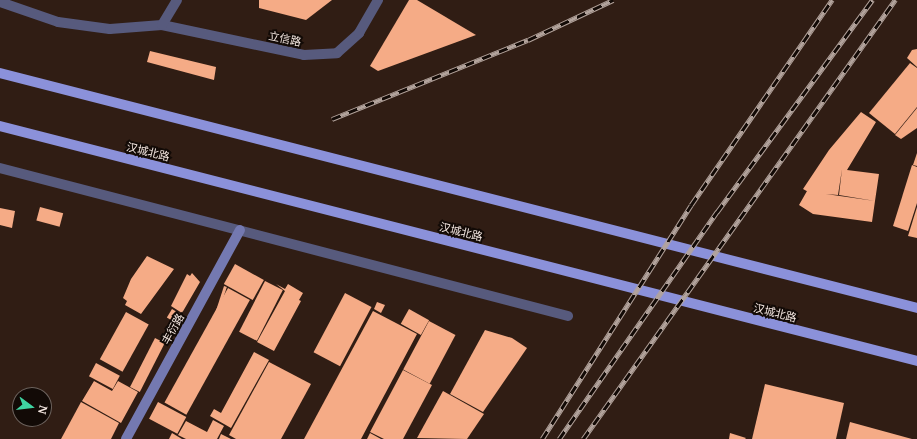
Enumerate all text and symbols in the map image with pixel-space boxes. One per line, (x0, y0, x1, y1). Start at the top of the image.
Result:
street label: 立信路 (267, 29, 303, 49)
street label: 汉城北路 (125, 140, 171, 164)
street label: 汉城北路 (438, 220, 484, 244)
street label: 汉城北路 (752, 301, 798, 325)
street label: 丰衍路 (159, 311, 187, 347)
north arrow (12, 387, 52, 427)
text: N (35, 404, 51, 416)

